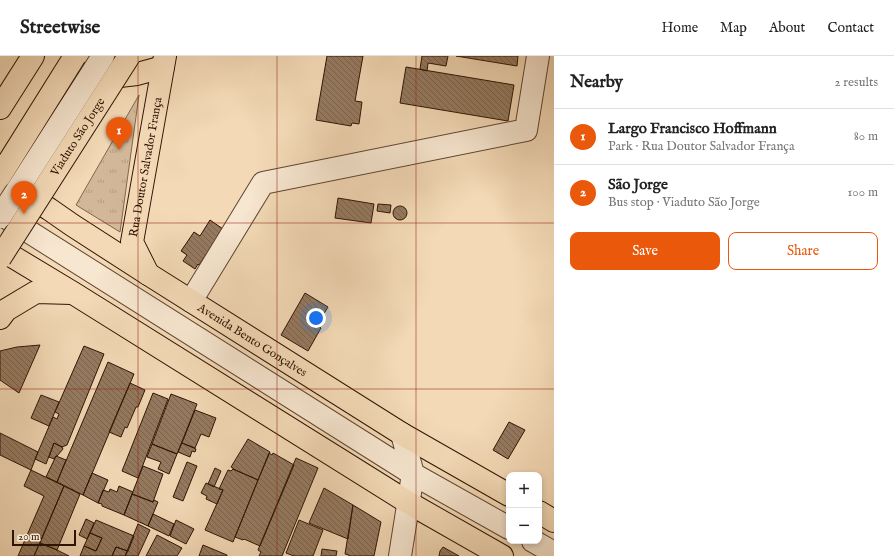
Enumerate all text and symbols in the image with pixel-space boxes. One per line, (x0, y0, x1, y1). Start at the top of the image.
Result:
text: Streetwise (20, 16, 100, 40)
text: Home (662, 19, 698, 37)
text: Map (720, 19, 747, 37)
text: About (769, 19, 805, 37)
text: Contact (827, 19, 874, 37)
text: Nearby (570, 72, 623, 93)
text: 2 results (834, 74, 878, 91)
street label: Viaduto São Jorge (47, 95, 109, 180)
street label: Rua Doutor Salvador França (126, 95, 166, 238)
pin: 1 (106, 117, 132, 150)
text: Largo Francisco Hoffmann (608, 119, 777, 138)
text: 1 (581, 128, 585, 145)
text: 80 m (854, 128, 878, 145)
text: Park · Rua Doutor Salvador França (608, 138, 795, 155)
text: São Jorge (608, 175, 668, 194)
pin: 2 (11, 181, 37, 214)
text: 2 (580, 184, 586, 201)
text: 100 m (848, 184, 878, 201)
text: Bus stop · Viaduto São Jorge (608, 194, 760, 211)
button: Save (570, 232, 720, 270)
button: Share (728, 232, 878, 270)
street label: Avenida Bento Gonçalves (194, 300, 310, 380)
your location (306, 308, 326, 328)
map controls (506, 472, 542, 544)
button: + (506, 472, 542, 508)
button: − (506, 508, 542, 544)
scale bar (12, 528, 76, 547)
text: 20 m (18, 530, 39, 544)

